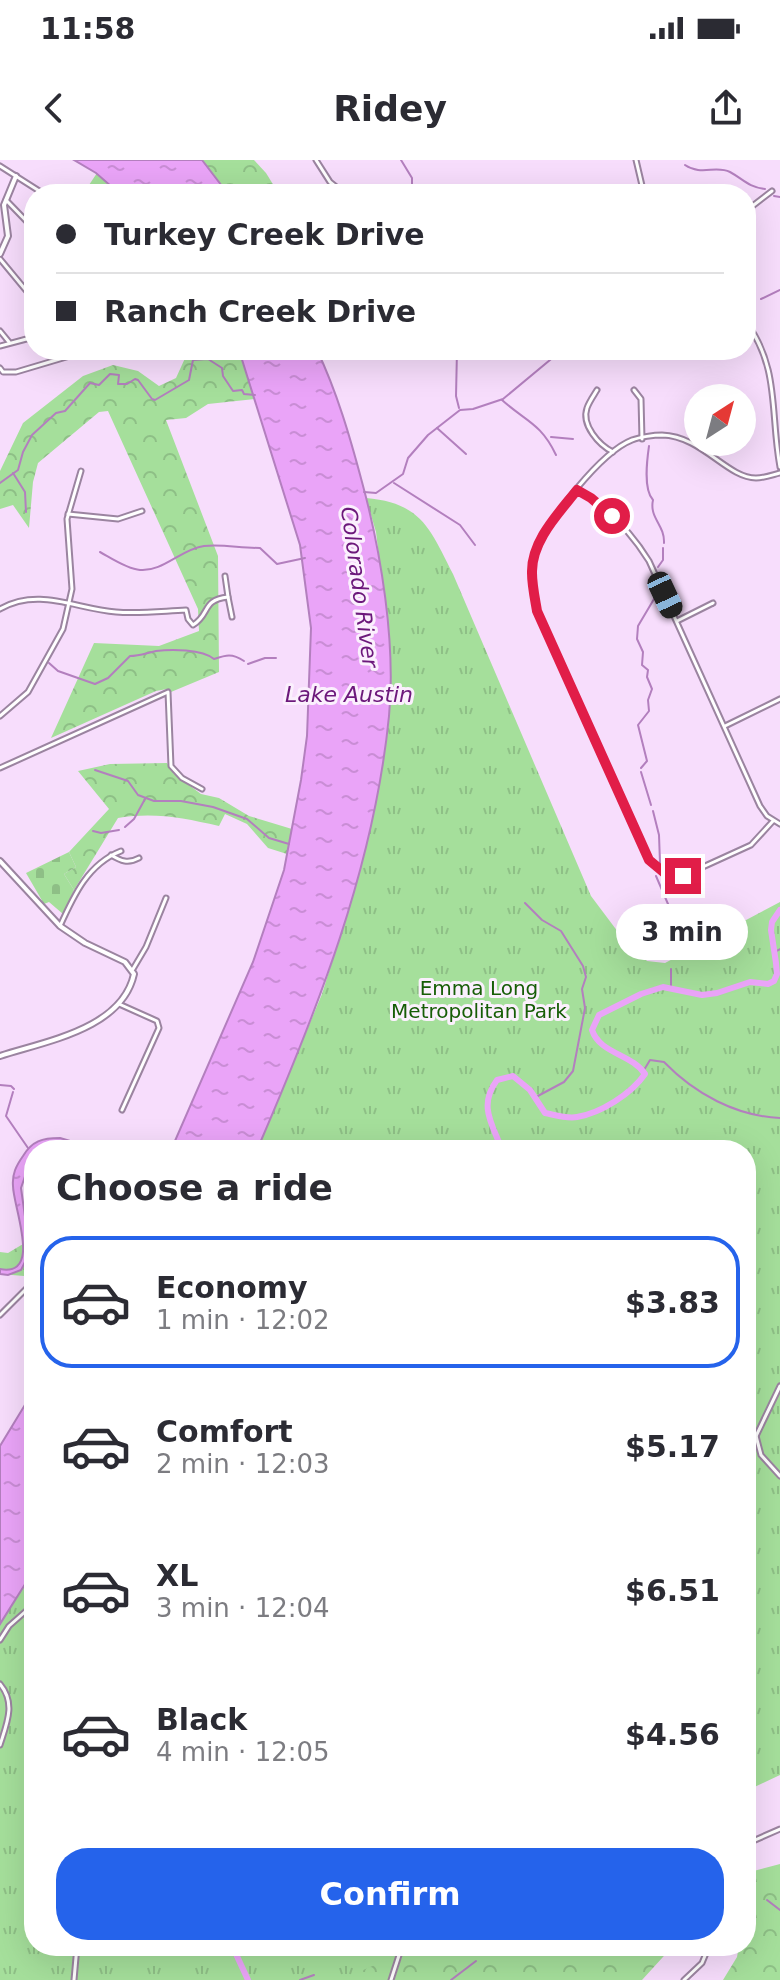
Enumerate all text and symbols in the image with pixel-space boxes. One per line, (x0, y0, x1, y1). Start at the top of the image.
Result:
text: 11:58 (40, 11, 136, 46)
icon: back (32, 86, 76, 130)
icon: share (704, 86, 748, 130)
text: Ridey (333, 88, 447, 129)
text: Turkey Creek Drive (104, 217, 425, 252)
text: Ranch Creek Drive (104, 294, 416, 329)
north arrow (684, 384, 756, 456)
map controls (684, 384, 756, 456)
route start (594, 498, 630, 534)
water label: Colorado River (336, 505, 383, 671)
car (644, 568, 686, 622)
water label: Lake Austin (285, 682, 413, 707)
route end (665, 858, 701, 894)
callout: 3 min (617, 904, 749, 960)
text: 3 min (641, 917, 723, 947)
park label: Emma Long Metropolitan Park (391, 976, 567, 1023)
text: Choose a ride (56, 1167, 333, 1208)
icon: car (60, 1266, 132, 1338)
text: Economy (156, 1270, 308, 1305)
text: $3.83 (625, 1285, 720, 1320)
text: 1 min · 12:02 (156, 1305, 330, 1335)
icon: car (60, 1410, 132, 1482)
text: Comfort (156, 1414, 293, 1449)
text: $5.17 (625, 1429, 720, 1464)
text: 2 min · 12:03 (156, 1449, 330, 1479)
icon: car (60, 1554, 132, 1626)
text: XL (156, 1558, 198, 1593)
text: $6.51 (625, 1573, 720, 1608)
text: 3 min · 12:04 (156, 1593, 330, 1623)
icon: car (60, 1698, 132, 1770)
text: Black (156, 1702, 247, 1737)
text: $4.56 (625, 1717, 720, 1752)
text: 4 min · 12:05 (156, 1737, 330, 1767)
button: Confirm (56, 1848, 724, 1940)

